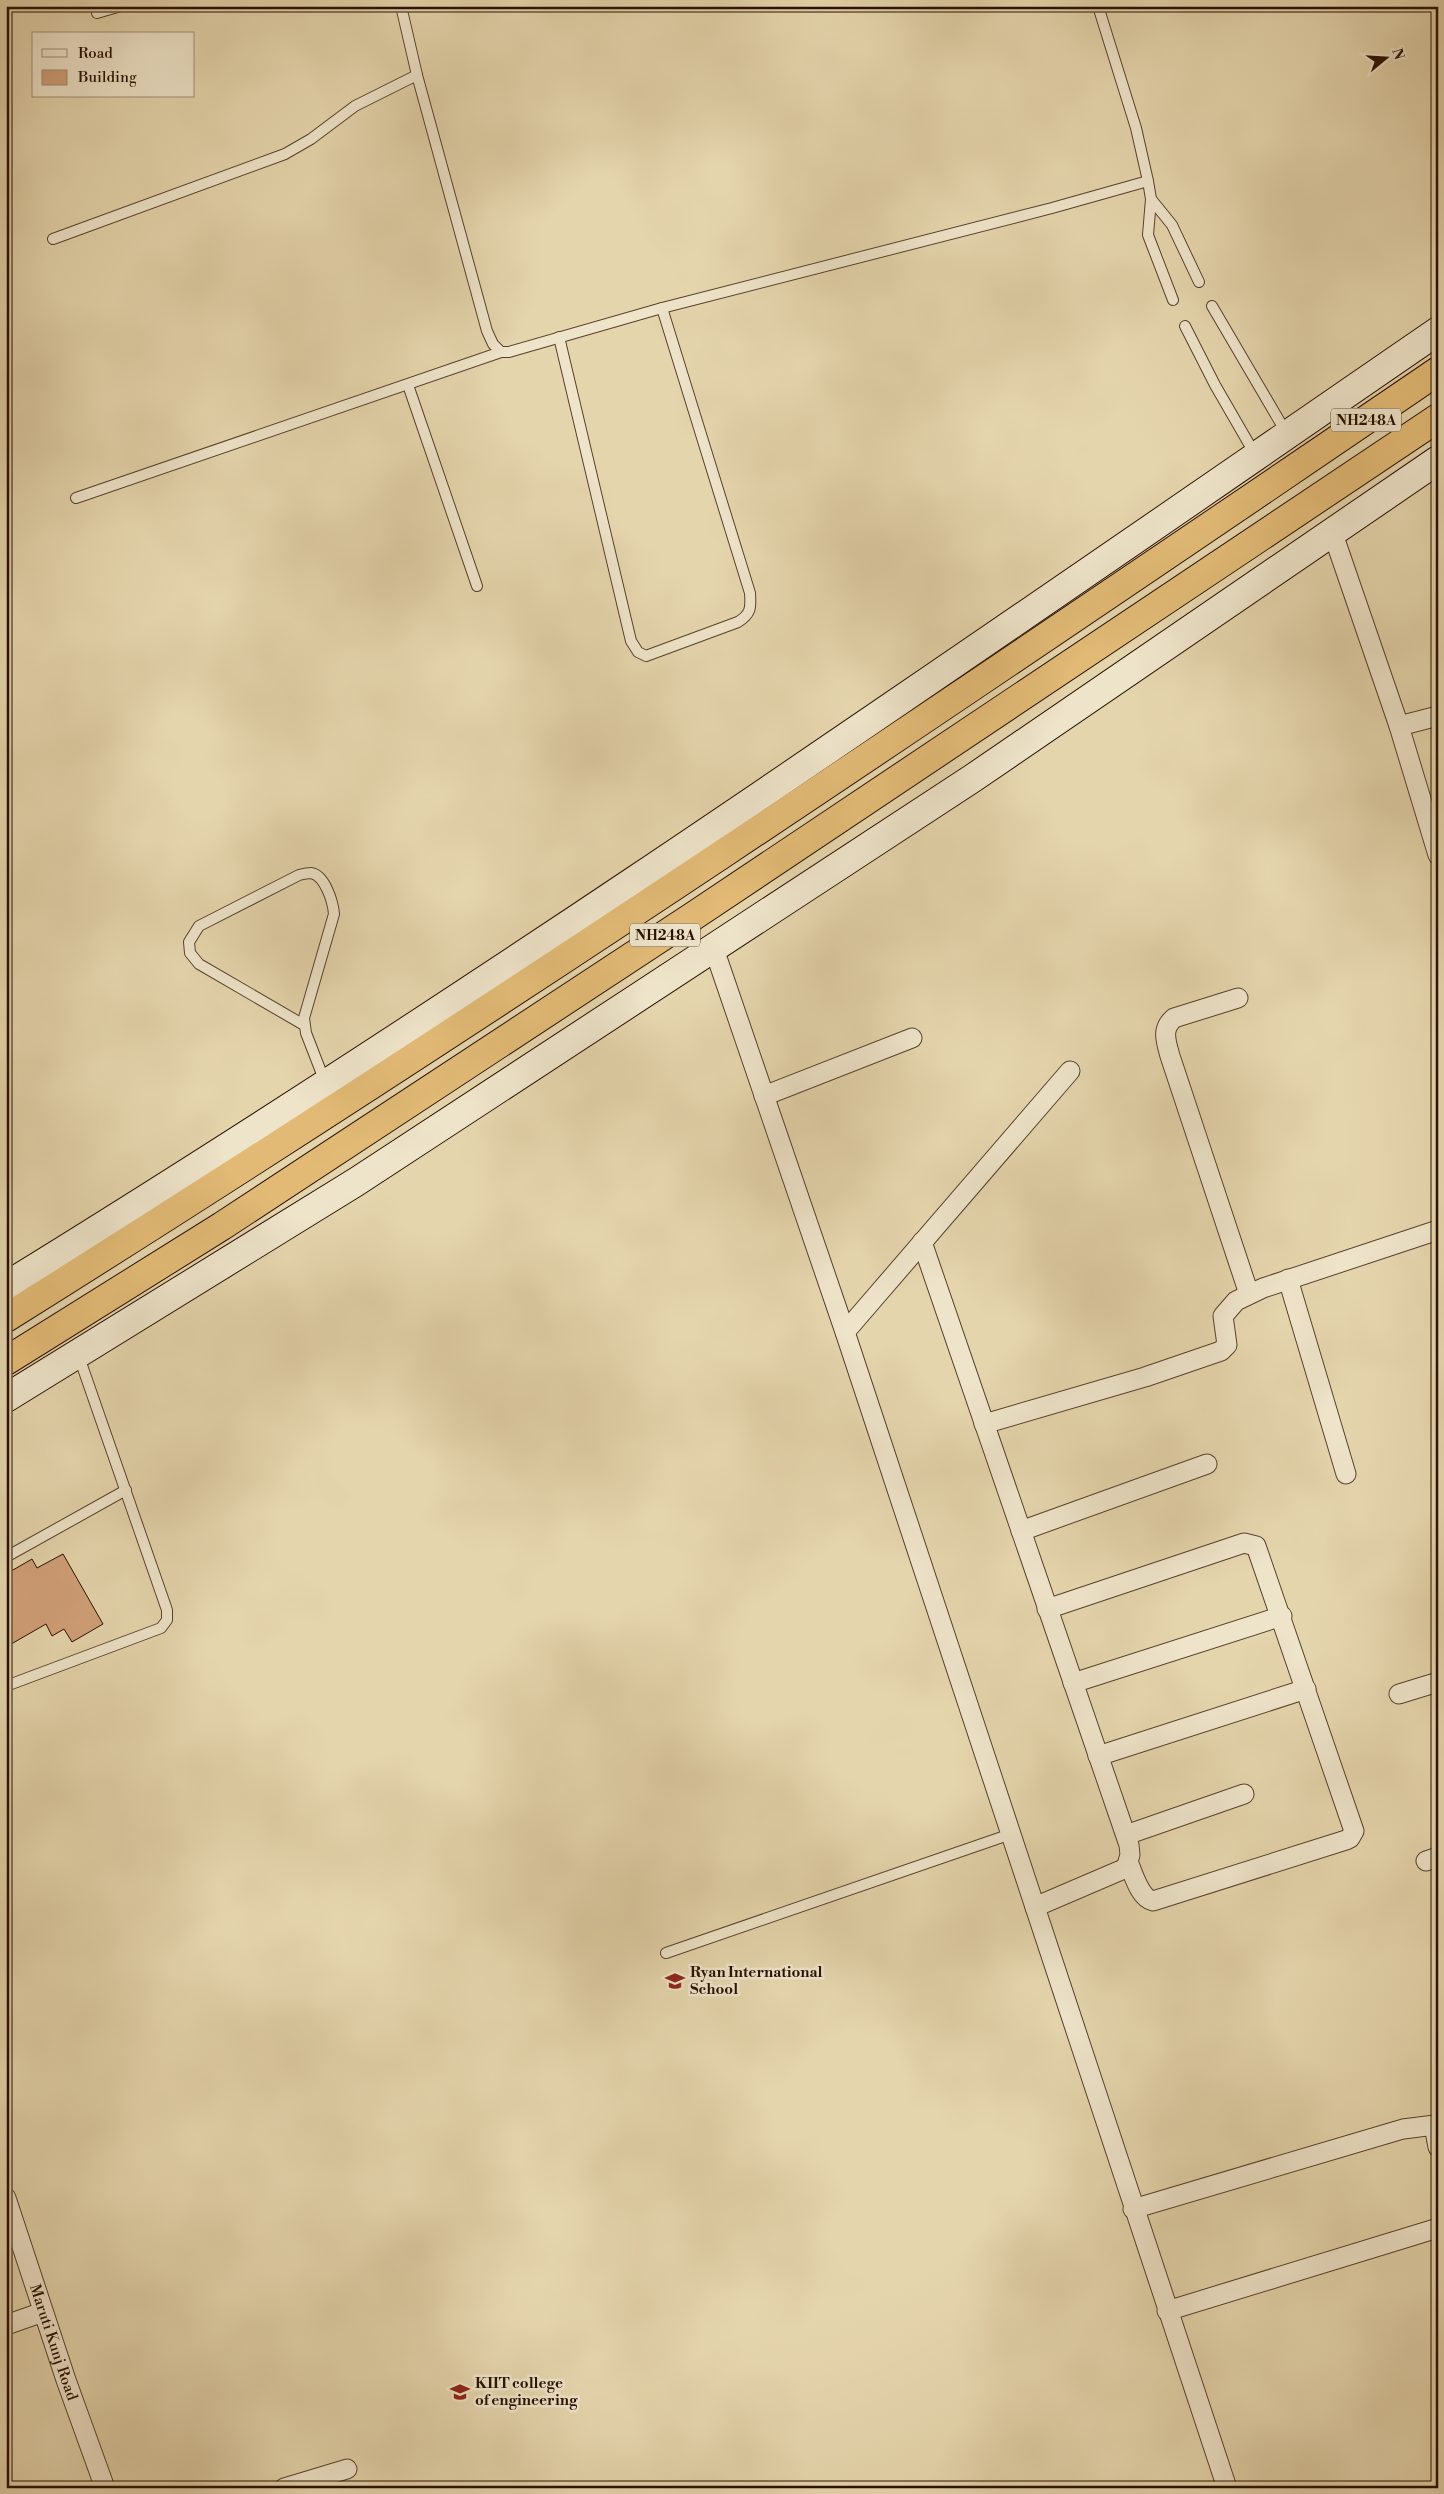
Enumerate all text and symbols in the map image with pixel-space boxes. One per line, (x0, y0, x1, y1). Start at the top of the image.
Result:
legend (32, 32, 195, 98)
north arrow (1362, 32, 1412, 82)
text: Road (78, 44, 113, 63)
text: N (1387, 46, 1408, 62)
text: Building (77, 68, 137, 87)
road number: NH248A (1331, 408, 1401, 432)
road number: NH248A (630, 924, 700, 946)
place label: Ryan International School (690, 1963, 823, 1999)
school or university icon: Ryan International School (664, 1970, 686, 1992)
street label: Maruti Kunj Road (25, 2282, 82, 2404)
place label: KIIT college of engineering (475, 2374, 578, 2410)
school or university icon: KIIT college of engineering (449, 2381, 471, 2403)

